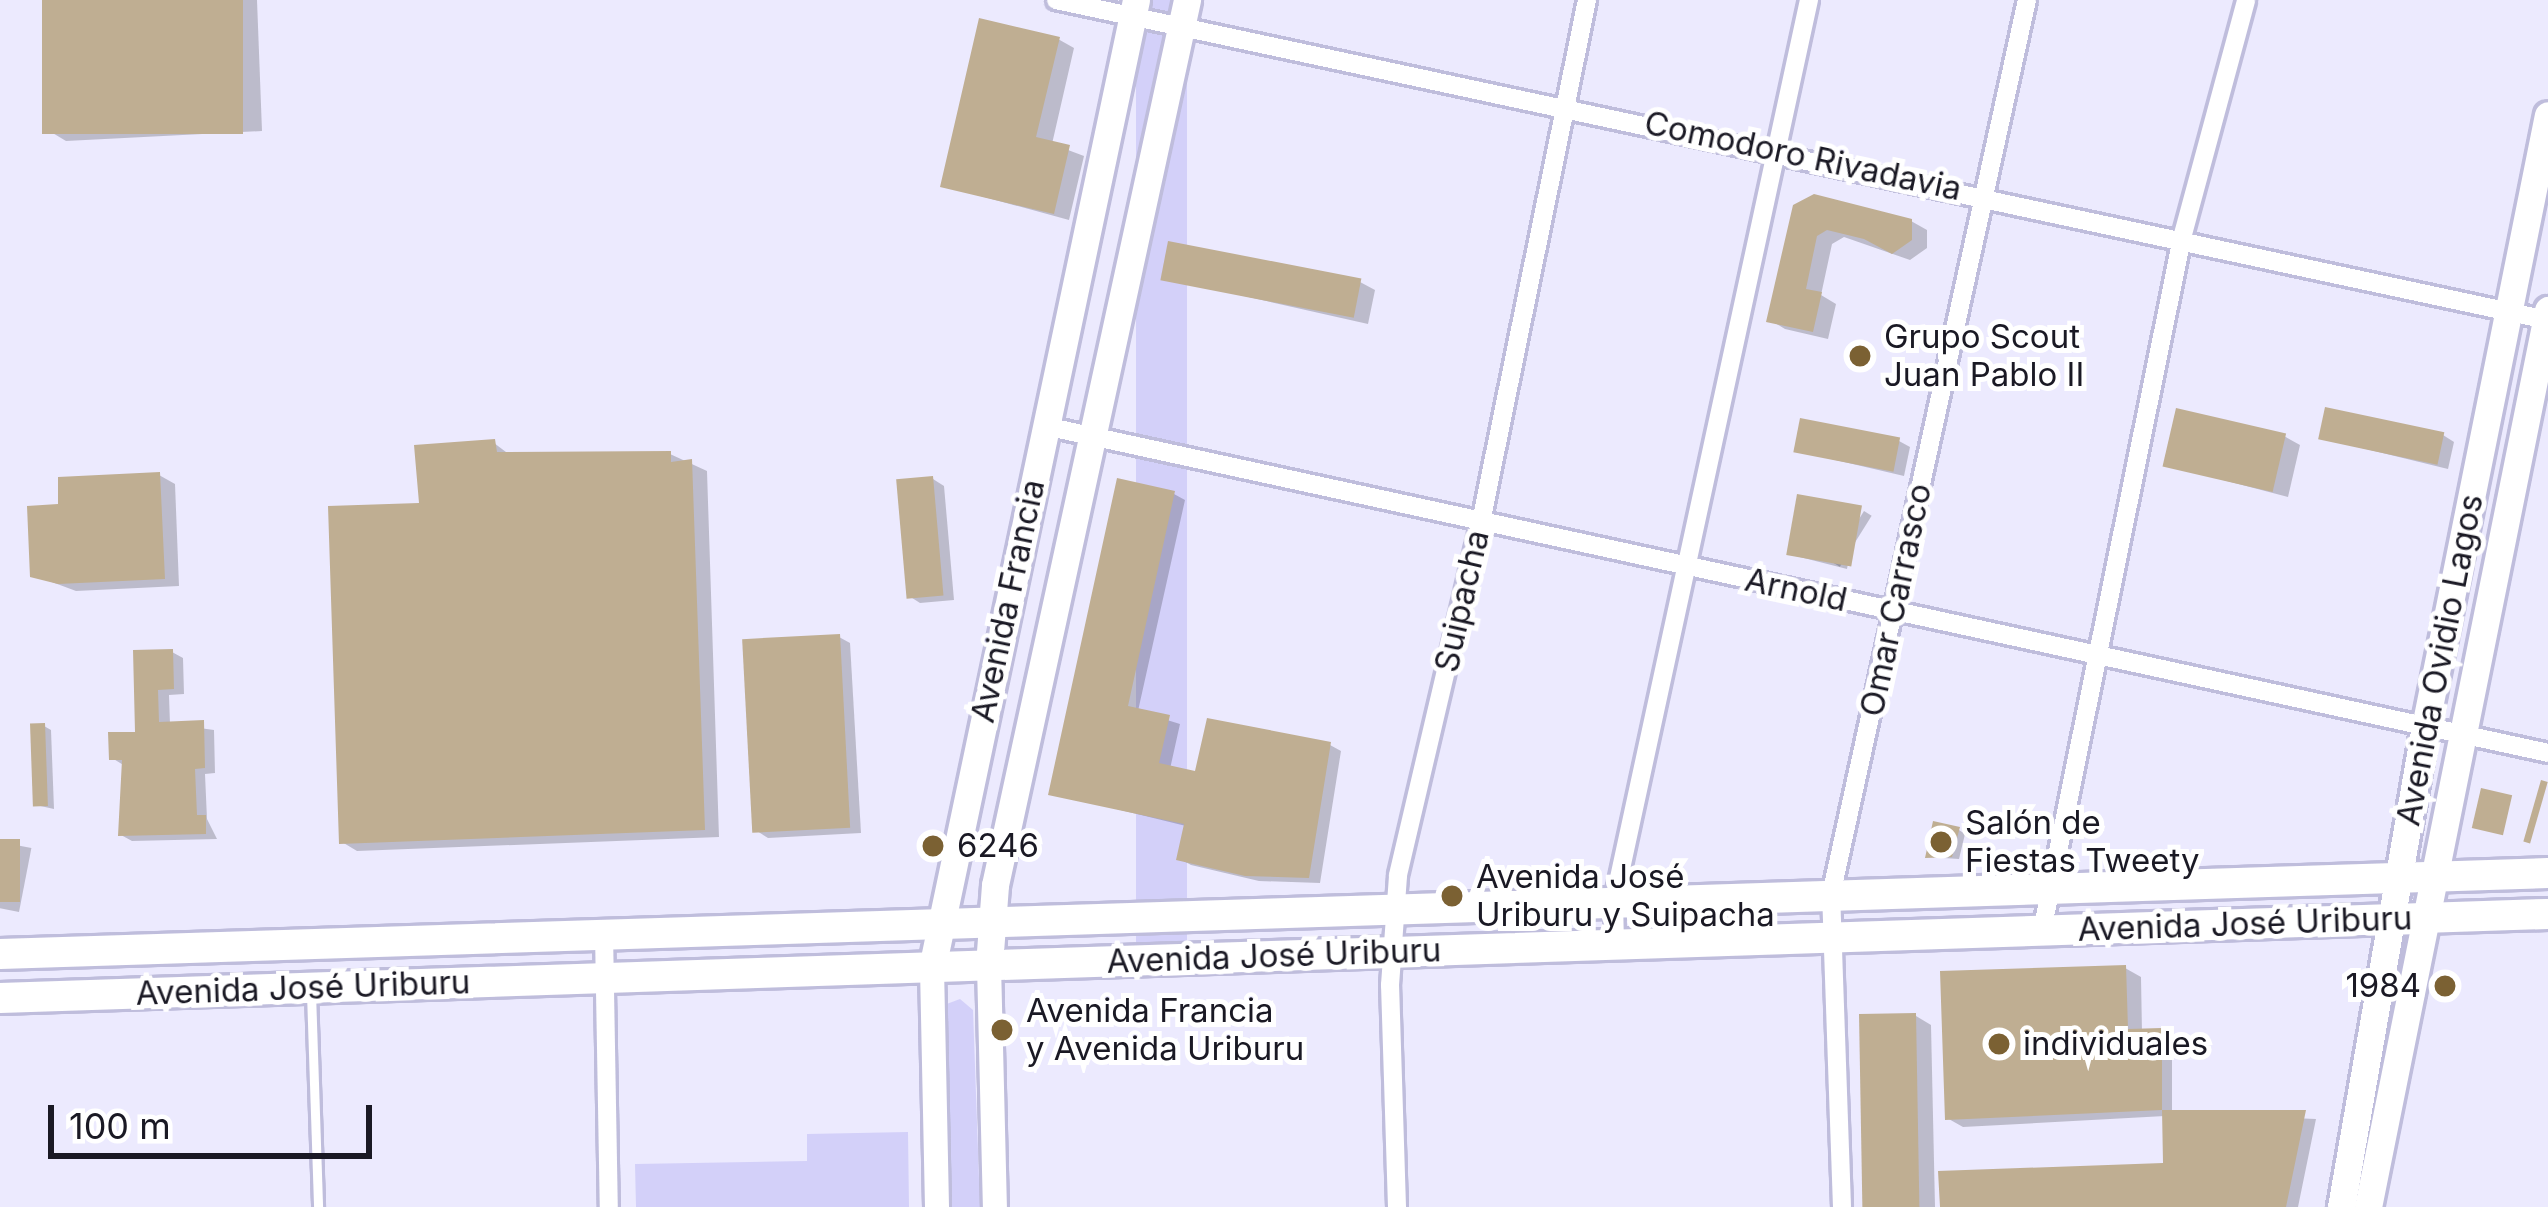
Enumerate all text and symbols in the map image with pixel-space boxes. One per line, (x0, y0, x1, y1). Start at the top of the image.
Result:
street label: Comodoro Rivadavia (1641, 103, 1965, 209)
place label: Grupo Scout Juan Pablo II (1884, 317, 2084, 395)
marker: Grupo Scout Juan Pablo II (1847, 343, 1873, 369)
street label: Avenida Francia (963, 476, 1053, 726)
street label: Omar Carrasco (1852, 480, 1940, 720)
street label: Avenida Ovidio Lagos (2388, 491, 2492, 829)
street label: Suipacha (1426, 526, 1498, 676)
street label: Arnold (1741, 560, 1851, 620)
place label: Salón de Fiestas Tweety (1965, 803, 2199, 881)
place label: 6246 (957, 826, 1039, 866)
marker: Salón de Fiestas Tweety (1928, 829, 1954, 855)
marker: 6246 (920, 833, 946, 859)
place label: Avenida José Uriburu y Suipacha (1476, 857, 1775, 935)
marker: Avenida José Uriburu y Suipacha (1439, 883, 1465, 909)
street label: Avenida José Uriburu (2077, 898, 2413, 950)
street label: Avenida José Uriburu (1106, 930, 1442, 982)
street label: Avenida José Uriburu (135, 962, 471, 1014)
place label: 1984 (2345, 966, 2421, 1006)
marker: 1984 (2432, 973, 2458, 999)
place label: Avenida Francia y Avenida Uriburu (1026, 991, 1304, 1069)
marker: Avenida Francia y Avenida Uriburu (989, 1017, 1015, 1043)
place label: individuales (2023, 1024, 2208, 1064)
marker: individuales (1986, 1031, 2012, 1057)
scale bar (54, 1081, 378, 1155)
text: 100 m (69, 1104, 171, 1148)

